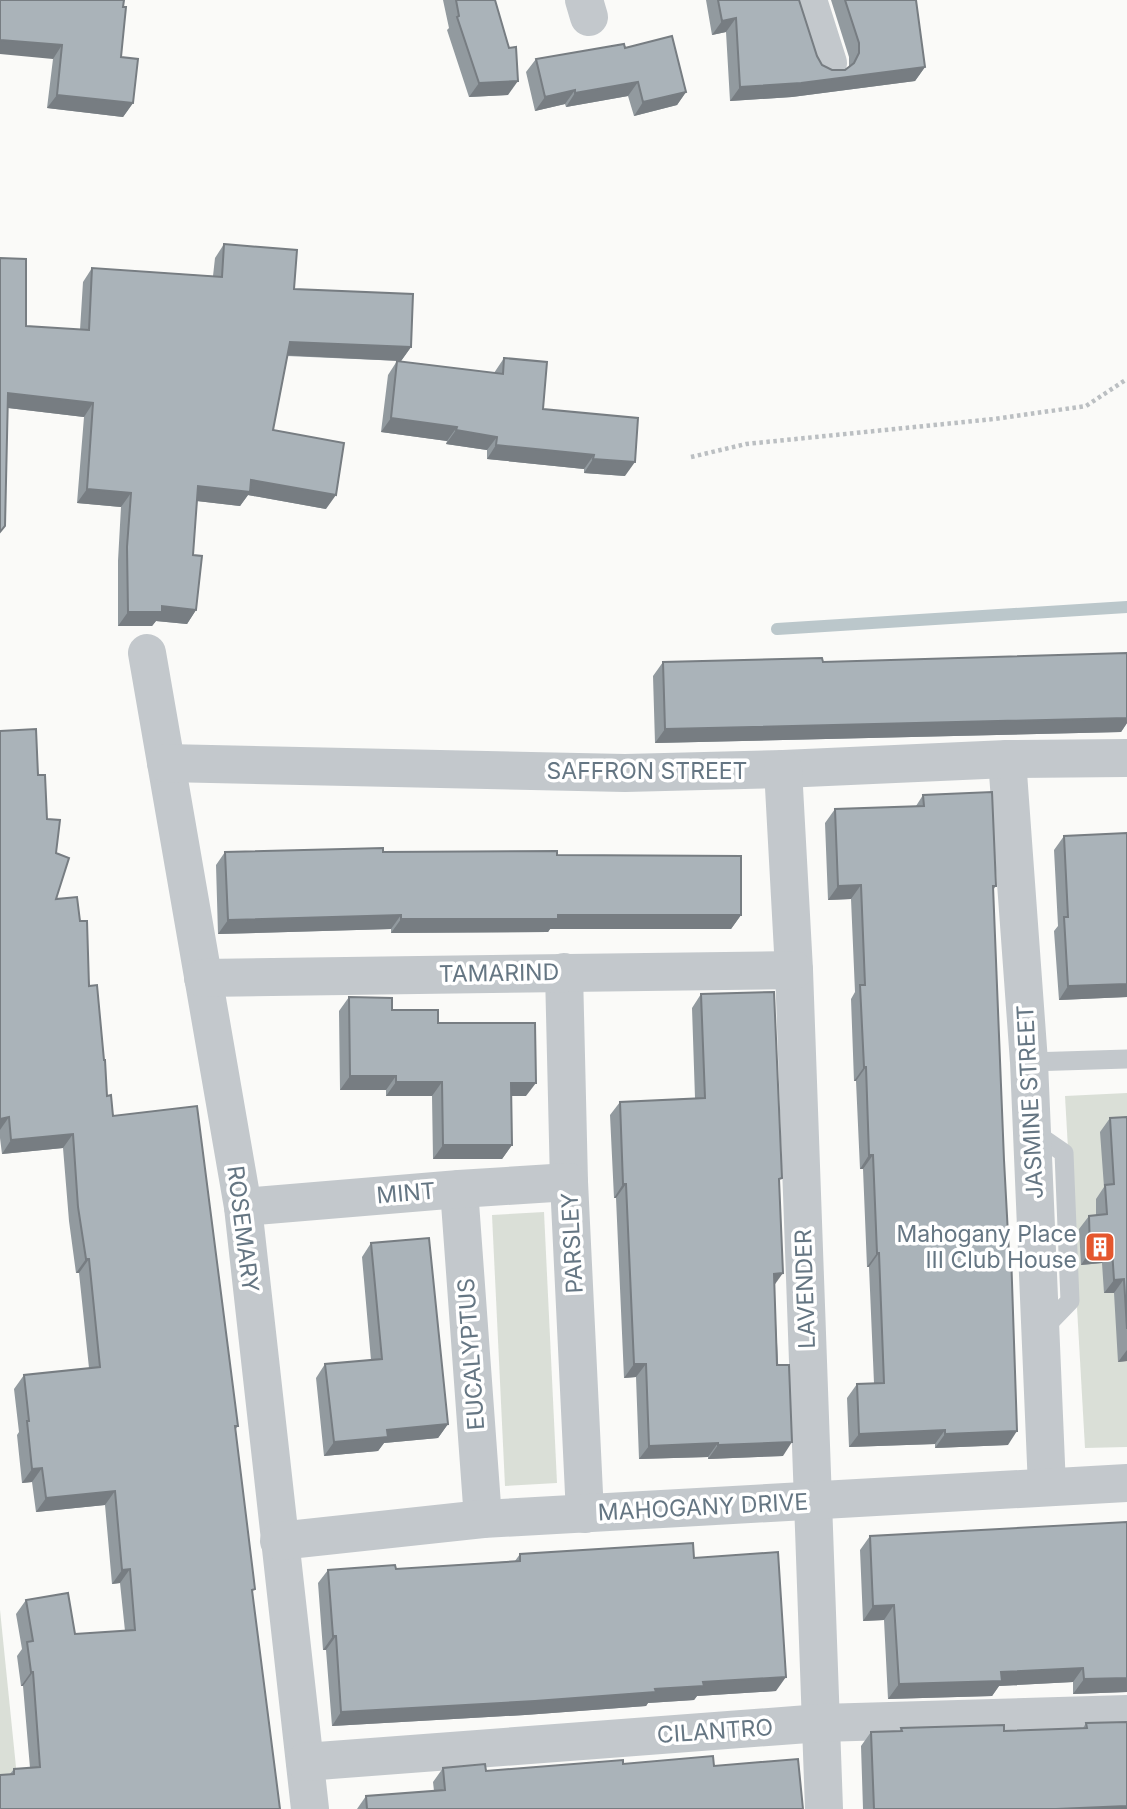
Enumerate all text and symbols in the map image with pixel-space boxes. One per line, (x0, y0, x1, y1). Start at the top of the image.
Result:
street label: SAFFRON STREET (547, 757, 747, 785)
street label: TAMARIND (439, 958, 559, 988)
street label: JASMINE STREET (1011, 1004, 1049, 1200)
street label: ROSEMARY (221, 1164, 265, 1294)
street label: MINT (375, 1176, 437, 1210)
street label: PARSLEY (555, 1192, 589, 1294)
place label: Mahogany Place III Club House (897, 1220, 1077, 1274)
street label: LAVENDER (789, 1229, 821, 1349)
building icon: Mahogany Place III Club House (1083, 1230, 1117, 1264)
street label: EUCALYPTUS (452, 1277, 490, 1431)
street label: MAHOGANY DRIVE (597, 1488, 809, 1526)
street label: CILANTRO (656, 1713, 774, 1749)

